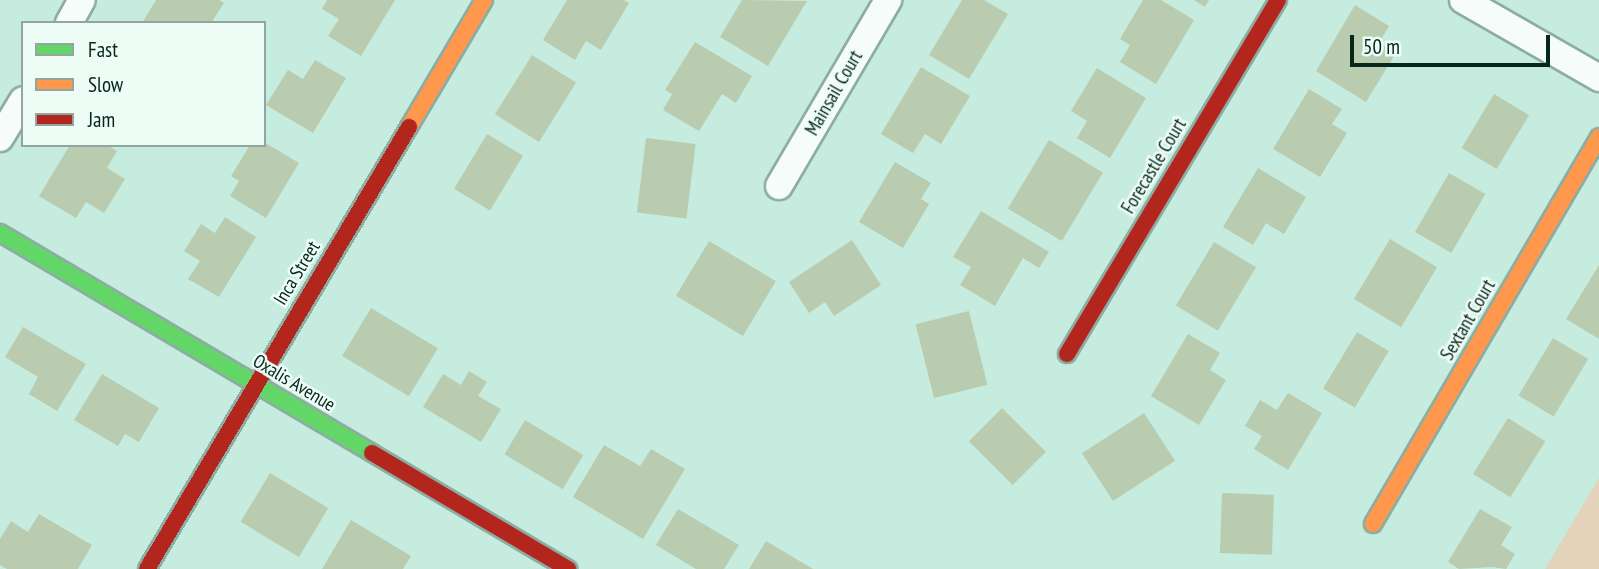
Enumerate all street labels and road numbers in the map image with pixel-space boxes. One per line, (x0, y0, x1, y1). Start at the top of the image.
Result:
street label: Mainsail Court (801, 46, 867, 140)
street label: Forecastle Court (1117, 114, 1191, 218)
street label: Inca Street (269, 237, 325, 309)
street label: Sextant Court (1436, 276, 1500, 364)
street label: Oxalis Avenue (249, 349, 339, 417)

